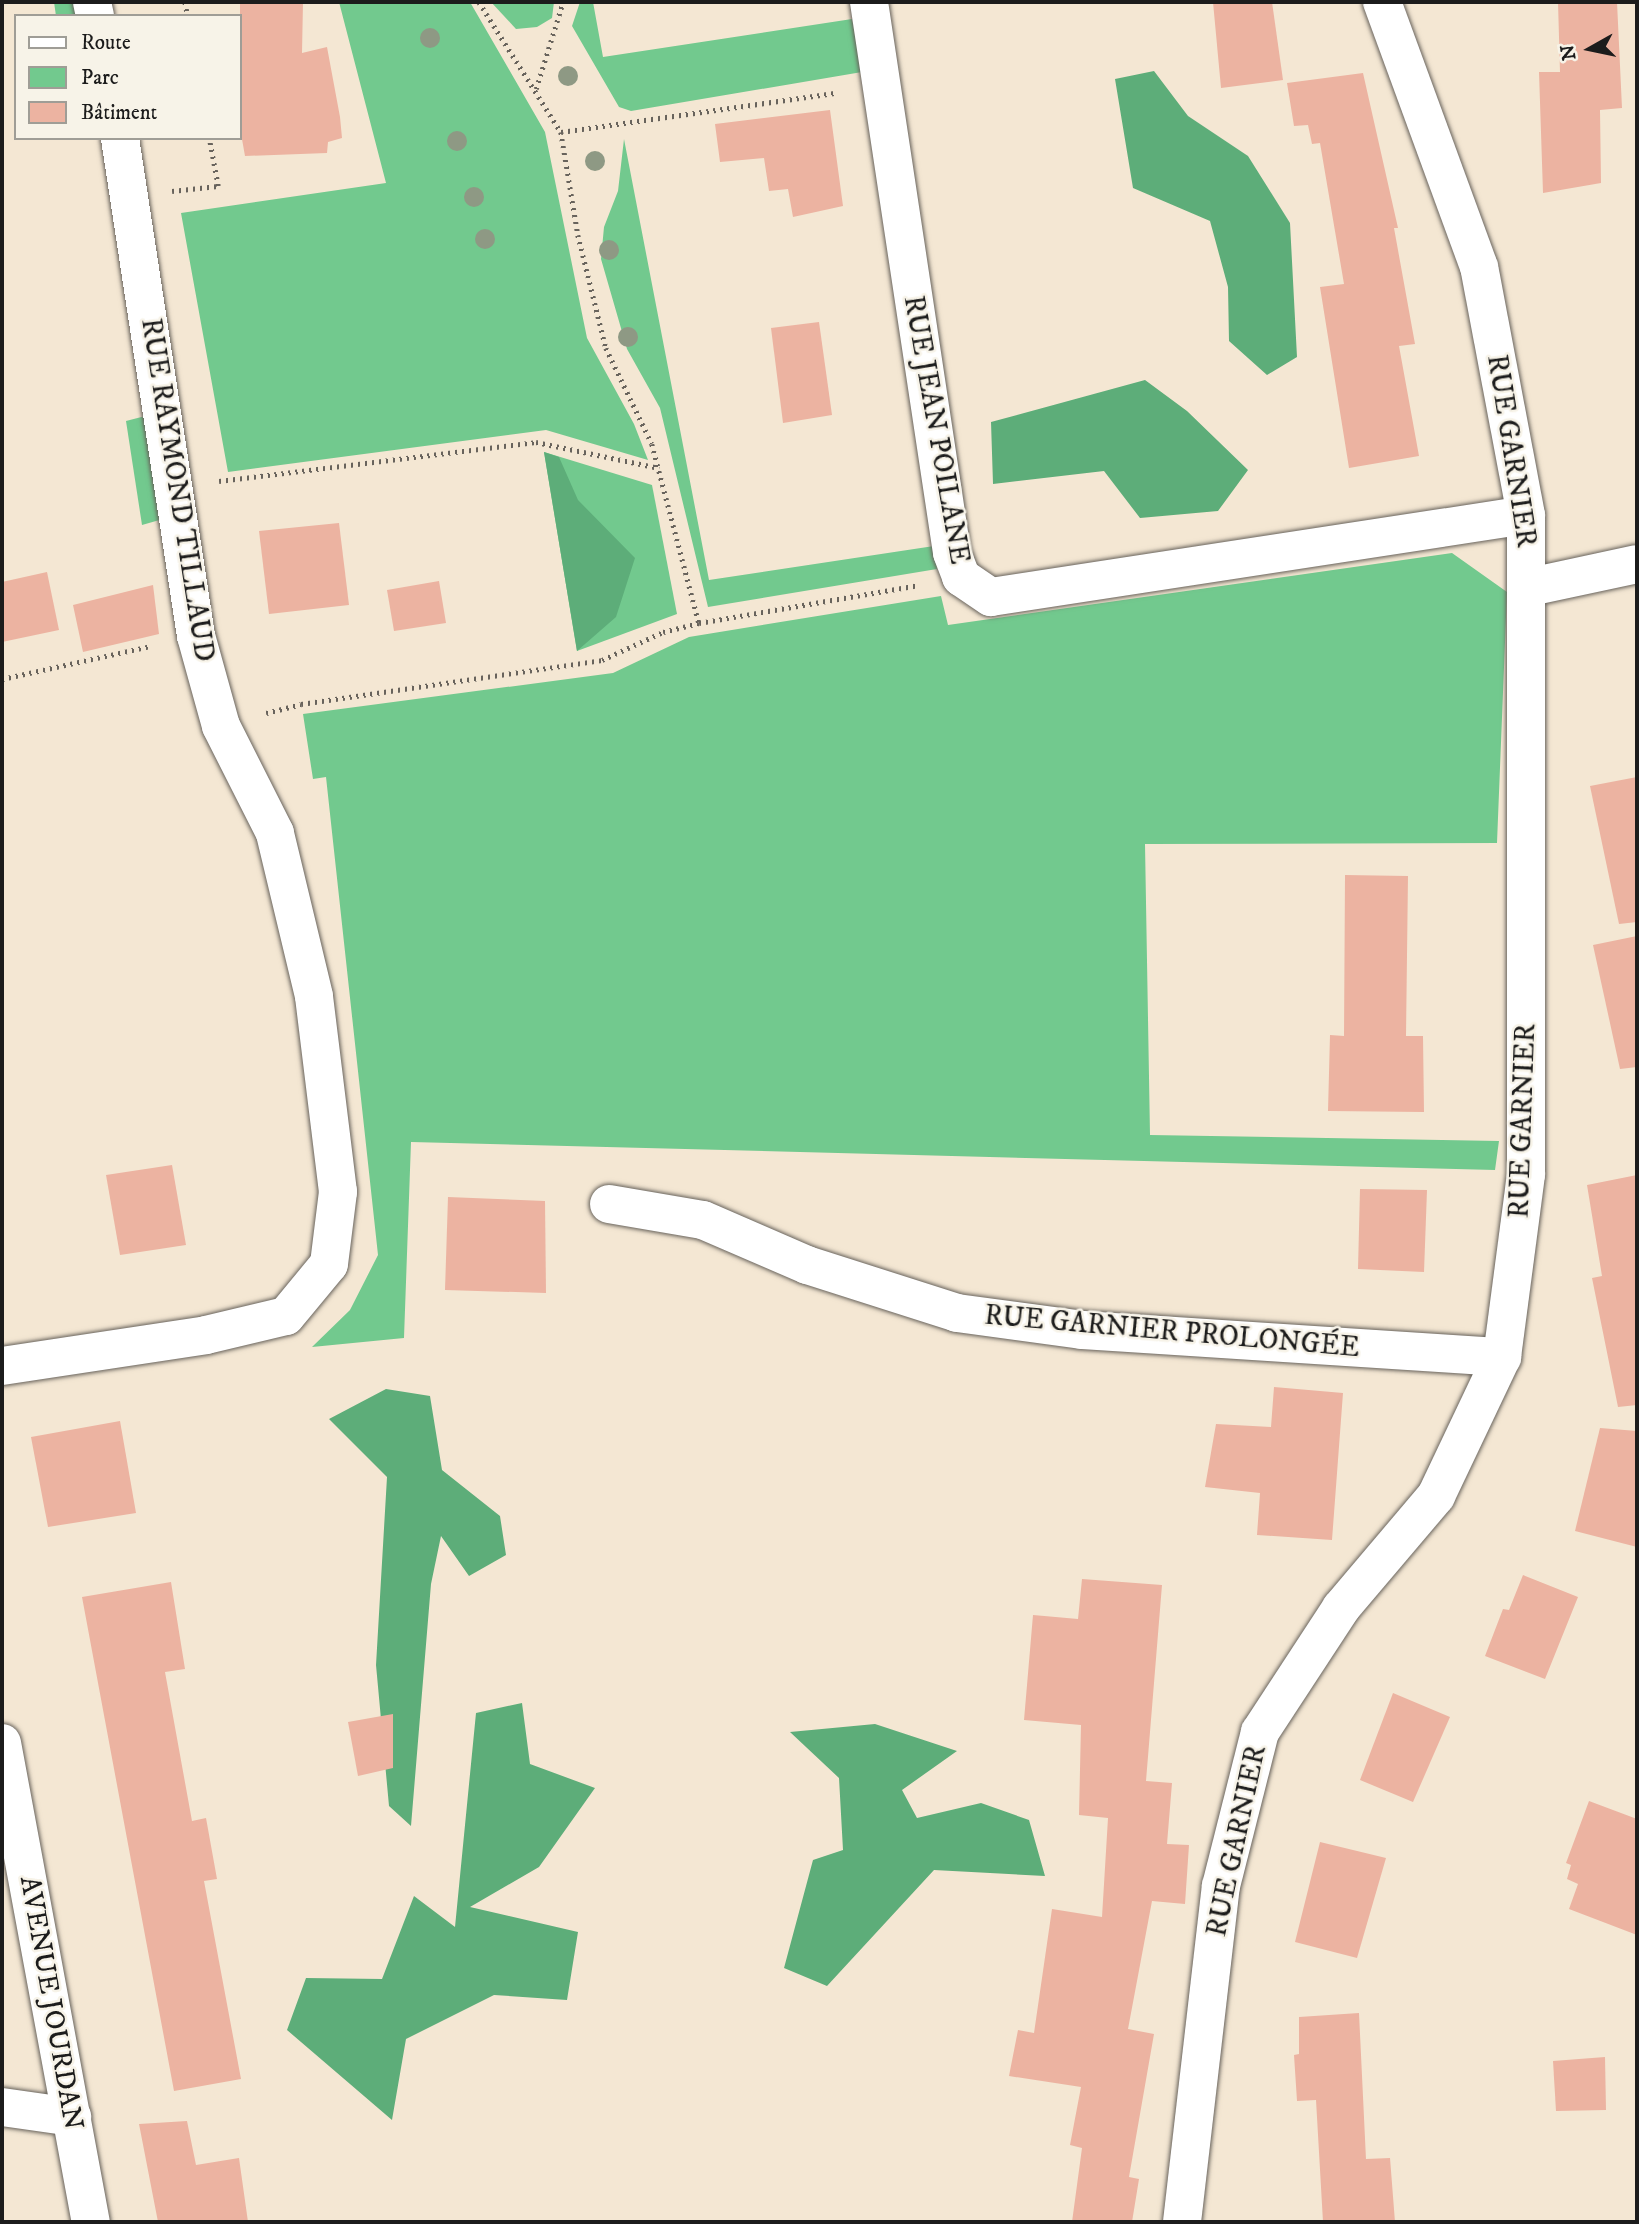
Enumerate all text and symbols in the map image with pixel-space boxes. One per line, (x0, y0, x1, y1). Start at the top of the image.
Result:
legend (14, 14, 242, 140)
north arrow (1555, 14, 1625, 84)
text: Route (81, 30, 131, 56)
text: N (1556, 43, 1581, 62)
text: Parc (81, 65, 119, 91)
text: Bâtiment (81, 100, 157, 126)
street label: RUE JEAN POILANE (896, 293, 976, 567)
street label: RUE RAYMOND TILLAUD (133, 316, 221, 664)
street label: RUE GARNIER (1479, 352, 1543, 550)
street label: RUE GARNIER (1503, 1023, 1543, 1219)
street label: RUE GARNIER PROLONGÉE (983, 1299, 1361, 1365)
street label: RUE GARNIER (1200, 1742, 1274, 1940)
street label: AVENUE JOURDAN (12, 1873, 90, 2133)

